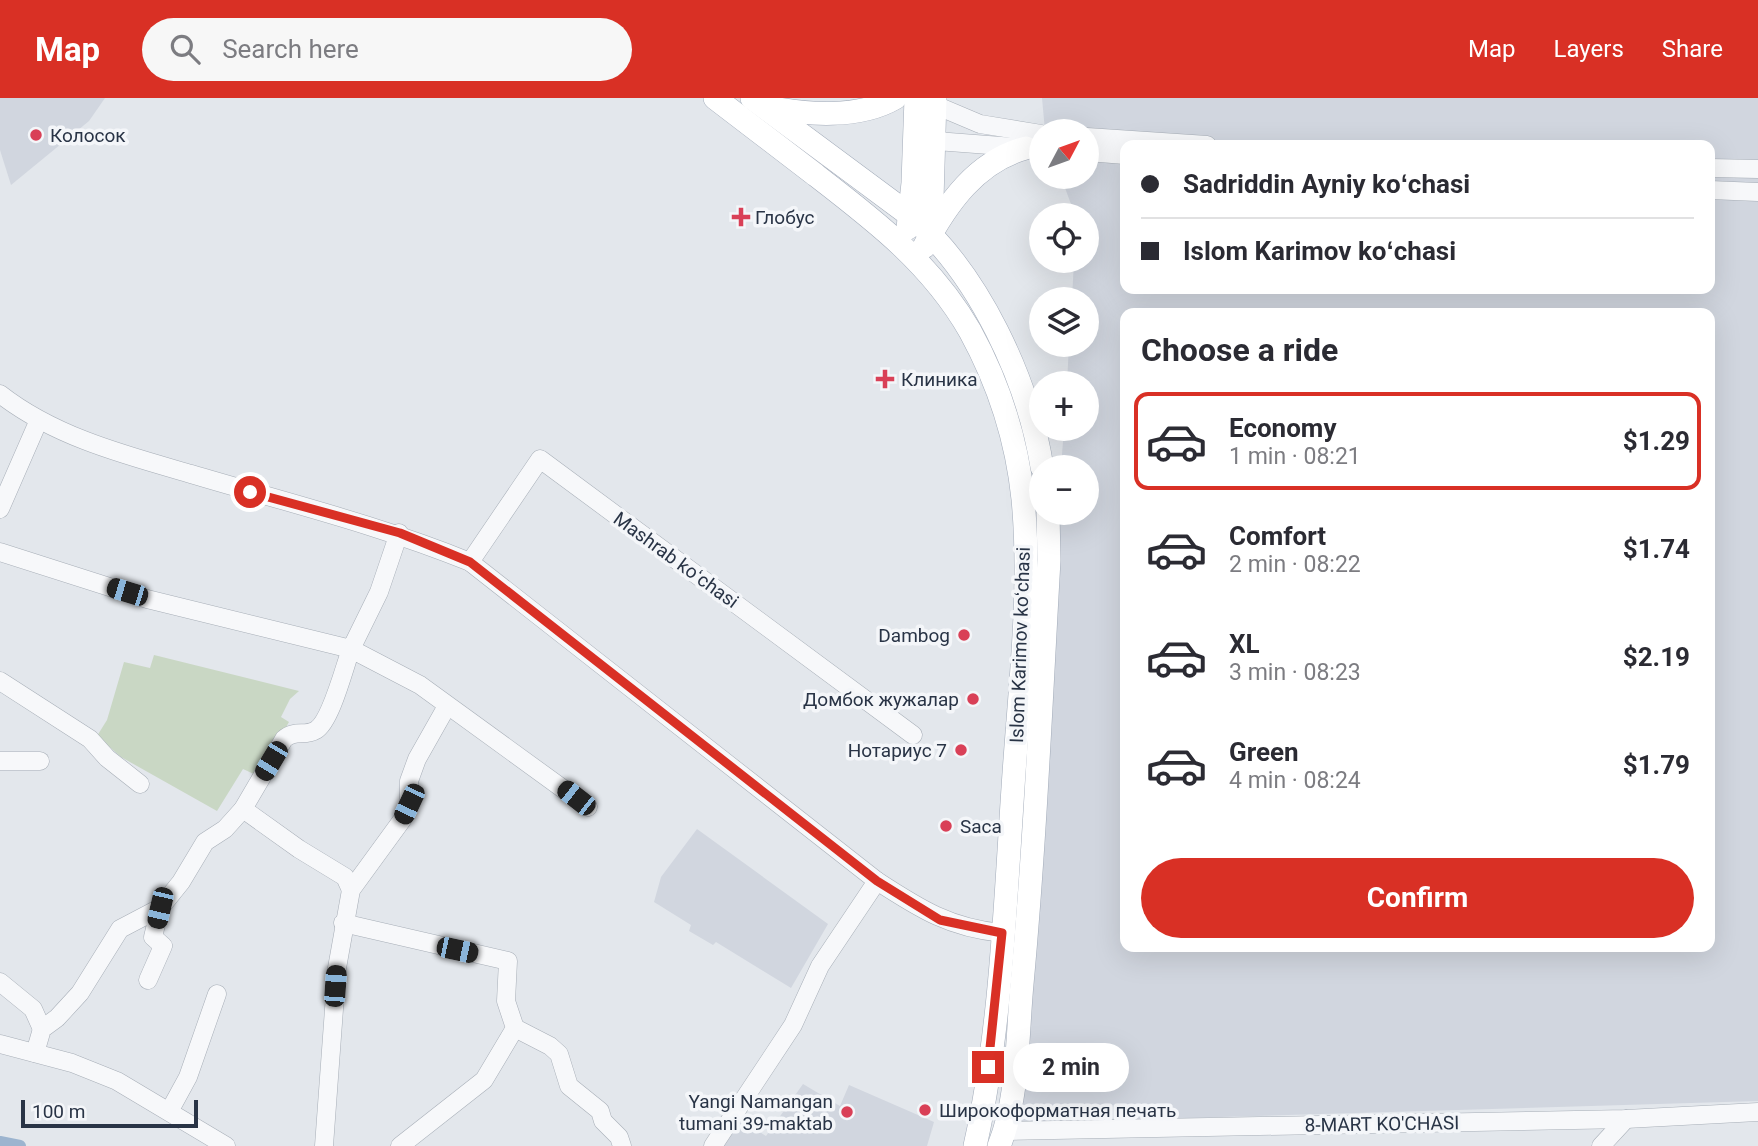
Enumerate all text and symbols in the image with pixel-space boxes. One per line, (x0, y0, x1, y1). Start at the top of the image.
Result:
search box (142, 18, 632, 81)
text: Map (35, 30, 100, 69)
icon: search (166, 30, 204, 68)
text: Search here (222, 34, 359, 64)
text: Map (1468, 35, 1516, 63)
text: Layers (1554, 35, 1624, 63)
text: Share (1662, 35, 1723, 63)
north arrow (1029, 119, 1099, 189)
map controls (1029, 119, 1099, 525)
place label: Колосок (50, 124, 126, 147)
marker: Колосок (28, 127, 44, 143)
text: Sadriddin Ayniy koʻchasi (1183, 169, 1470, 199)
button: locate (1029, 203, 1099, 273)
place label: Глобус (755, 206, 815, 229)
marker: Глобус (733, 209, 749, 225)
text: Islom Karimov koʻchasi (1183, 236, 1456, 266)
button: layers (1029, 287, 1099, 357)
text: Choose a ride (1141, 331, 1338, 369)
place label: Клиника (901, 368, 978, 391)
marker: Клиника (875, 369, 895, 389)
button: + (1029, 371, 1099, 441)
icon: car (1145, 410, 1208, 473)
text: Economy (1229, 413, 1336, 443)
text: $1.29 (1623, 426, 1690, 456)
text: 1 min · 08:21 (1229, 443, 1361, 470)
button: − (1029, 455, 1099, 525)
route start (234, 476, 266, 508)
street label: Mashrab koʻchasi (609, 507, 743, 613)
icon: car (1145, 518, 1208, 581)
text: Comfort (1229, 521, 1326, 551)
text: $1.74 (1623, 534, 1690, 564)
street label: Islom Karimov koʻchasi (1005, 547, 1035, 743)
text: 2 min · 08:22 (1229, 551, 1361, 578)
car (104, 576, 151, 608)
place label: Dambog (878, 624, 950, 647)
icon: car (1145, 626, 1208, 689)
marker: Dambog (956, 627, 972, 643)
text: XL (1229, 629, 1260, 659)
text: $2.19 (1623, 642, 1690, 672)
text: 3 min · 08:23 (1229, 659, 1361, 686)
place label: Домбок жужалар (803, 688, 959, 711)
marker: Домбок жужалар (965, 691, 981, 707)
icon: car (1145, 734, 1208, 797)
text: Green (1229, 737, 1299, 767)
car (252, 738, 291, 784)
place label: Нотариус 7 (848, 739, 947, 762)
marker: Нотариус 7 (953, 742, 969, 758)
text: $1.79 (1623, 750, 1690, 780)
text: 4 min · 08:24 (1229, 767, 1361, 794)
car (553, 777, 600, 819)
car (391, 781, 428, 827)
place label: Saca (960, 815, 1002, 838)
marker: Saca (938, 818, 954, 834)
button: Confirm (1141, 858, 1694, 938)
car (146, 885, 175, 931)
car (435, 935, 480, 965)
car (324, 964, 347, 1008)
callout: 2 min (1012, 1042, 1128, 1091)
route end (972, 1051, 1004, 1083)
text: 2 min (1042, 1054, 1100, 1081)
place label: Yangi Namangan tumani 39-maktab (679, 1090, 833, 1135)
scale bar (21, 1097, 198, 1129)
place label: Широкоформатная печать (939, 1099, 1176, 1122)
text: 100 m (32, 1100, 85, 1123)
marker: Широкоформатная печать (917, 1102, 933, 1118)
marker: Yangi Namangan tumani 39-maktab (839, 1104, 855, 1120)
street label: 8-MART KO'CHASI (1304, 1111, 1460, 1137)

